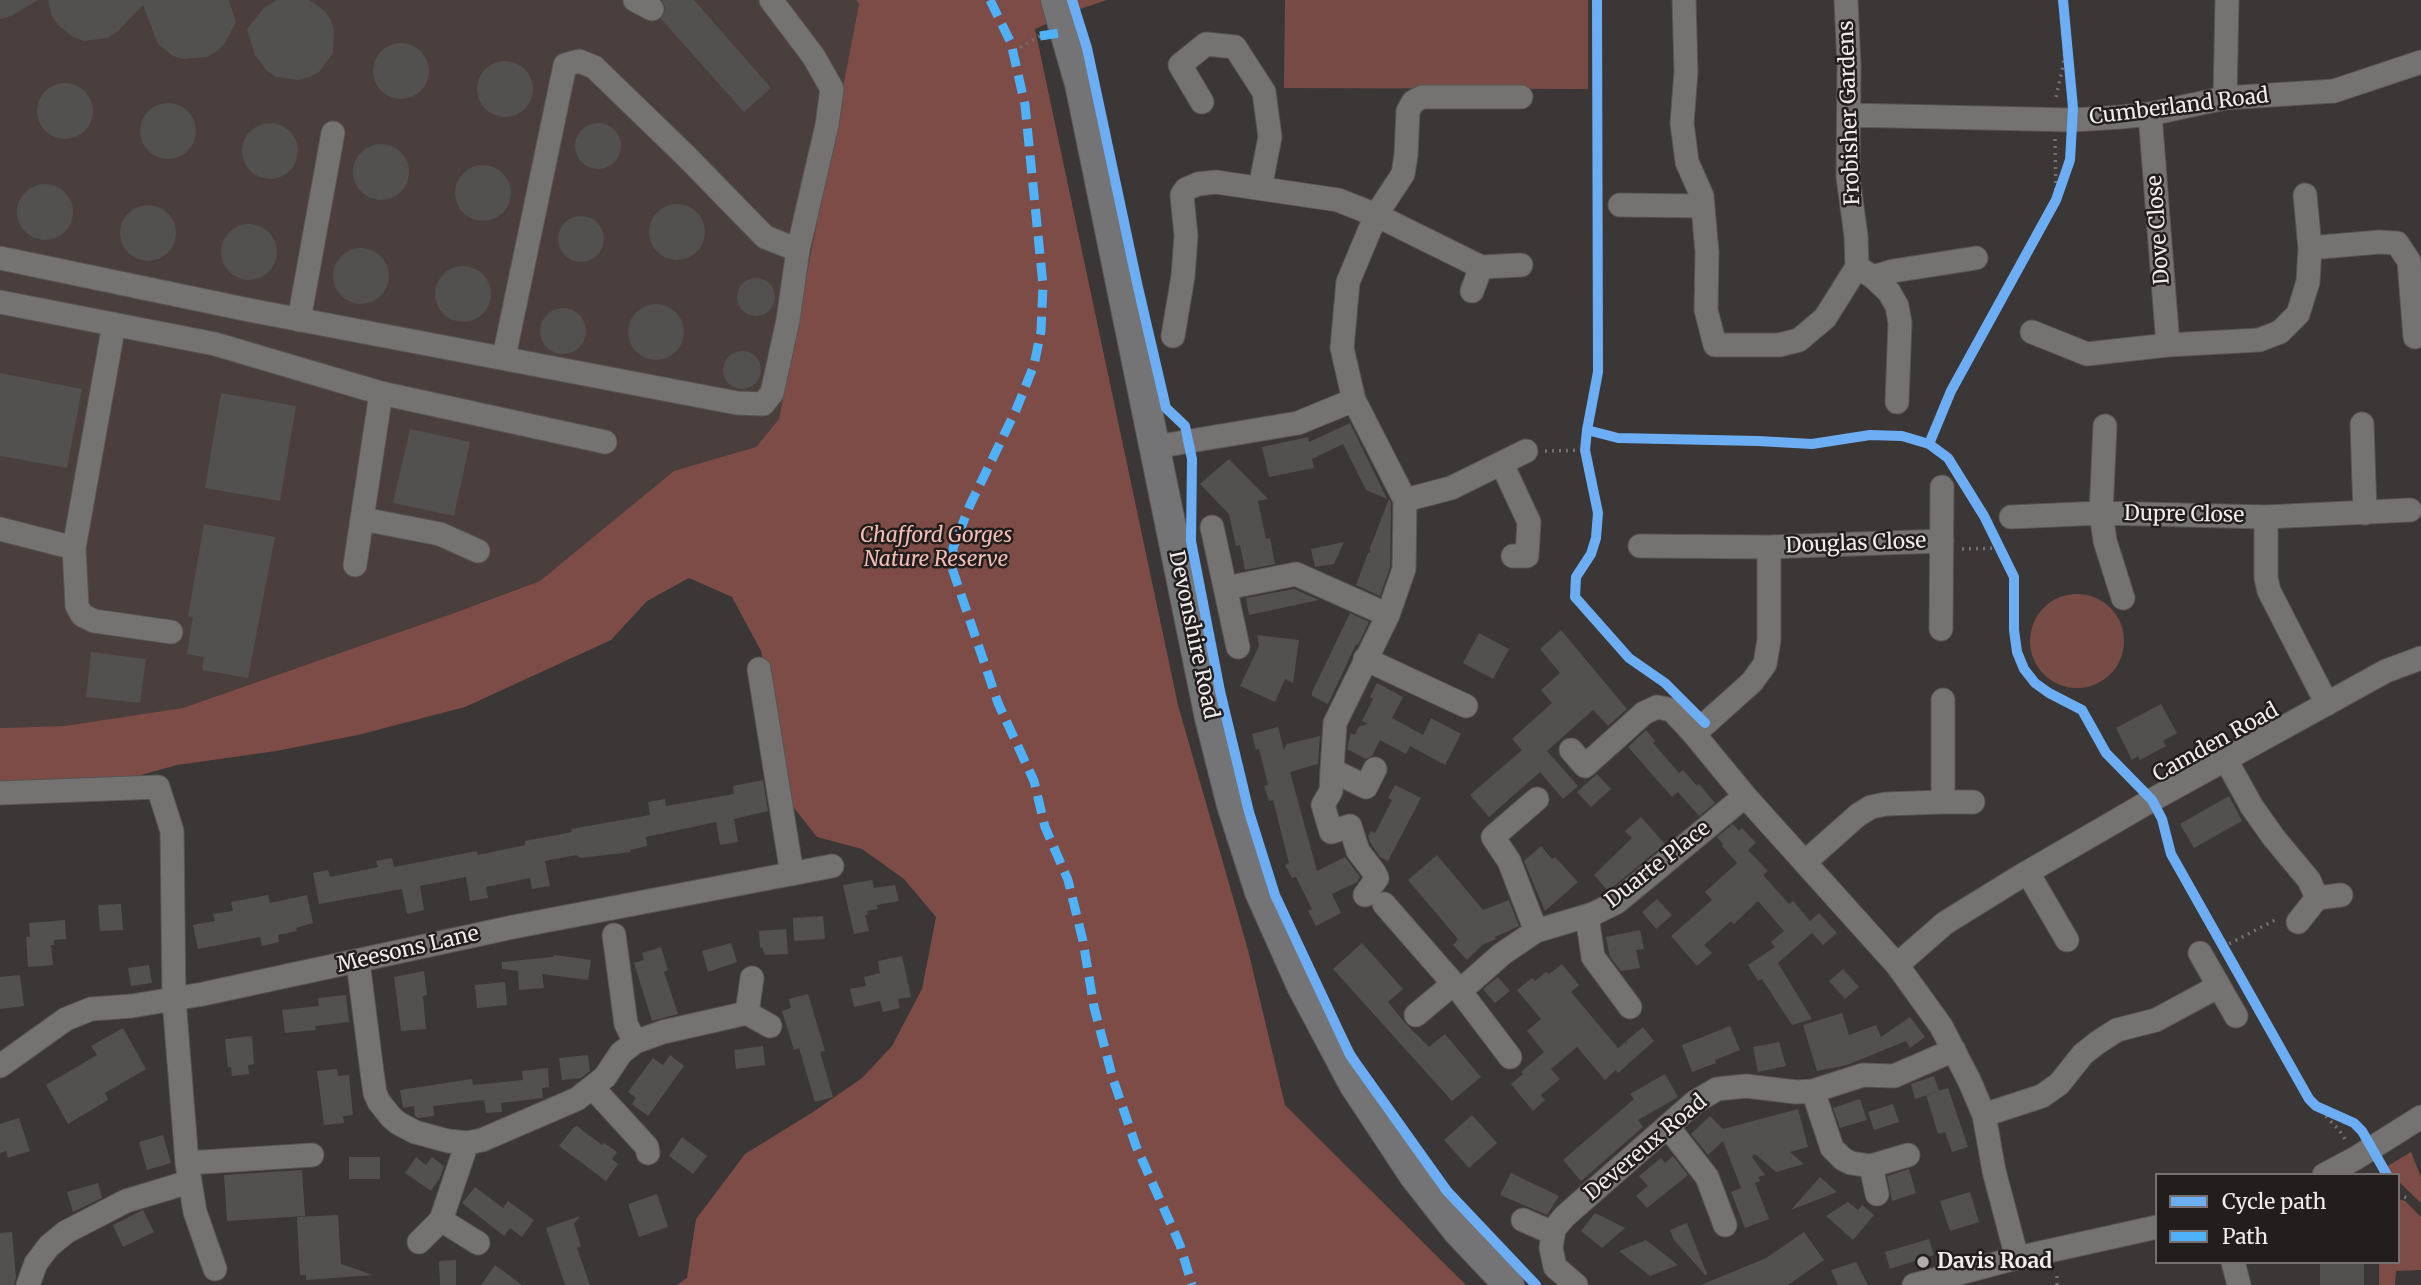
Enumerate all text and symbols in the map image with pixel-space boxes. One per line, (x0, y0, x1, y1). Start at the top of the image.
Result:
street label: Frobisher Gardens (1834, 20, 1866, 206)
street label: Cumberland Road (2088, 83, 2270, 131)
street label: Dove Close (2143, 174, 2175, 286)
street label: Dupre Close (2124, 501, 2244, 529)
park label: Chafford Gorges Nature Reserve (860, 523, 1012, 573)
street label: Douglas Close (1785, 529, 1927, 559)
street label: Devonshire Road (1163, 548, 1223, 722)
street label: Camden Road (2149, 698, 2283, 788)
street label: Duarte Place (1601, 816, 1715, 914)
street label: Meesons Lane (335, 921, 481, 979)
street label: Devereux Road (1580, 1090, 1712, 1206)
legend (2155, 1173, 2400, 1264)
text: Cycle path (2222, 1188, 2326, 1215)
text: Path (2222, 1223, 2268, 1250)
place label: Davis Road (1937, 1249, 2052, 1275)
marker: Davis Road (1915, 1254, 1931, 1270)

